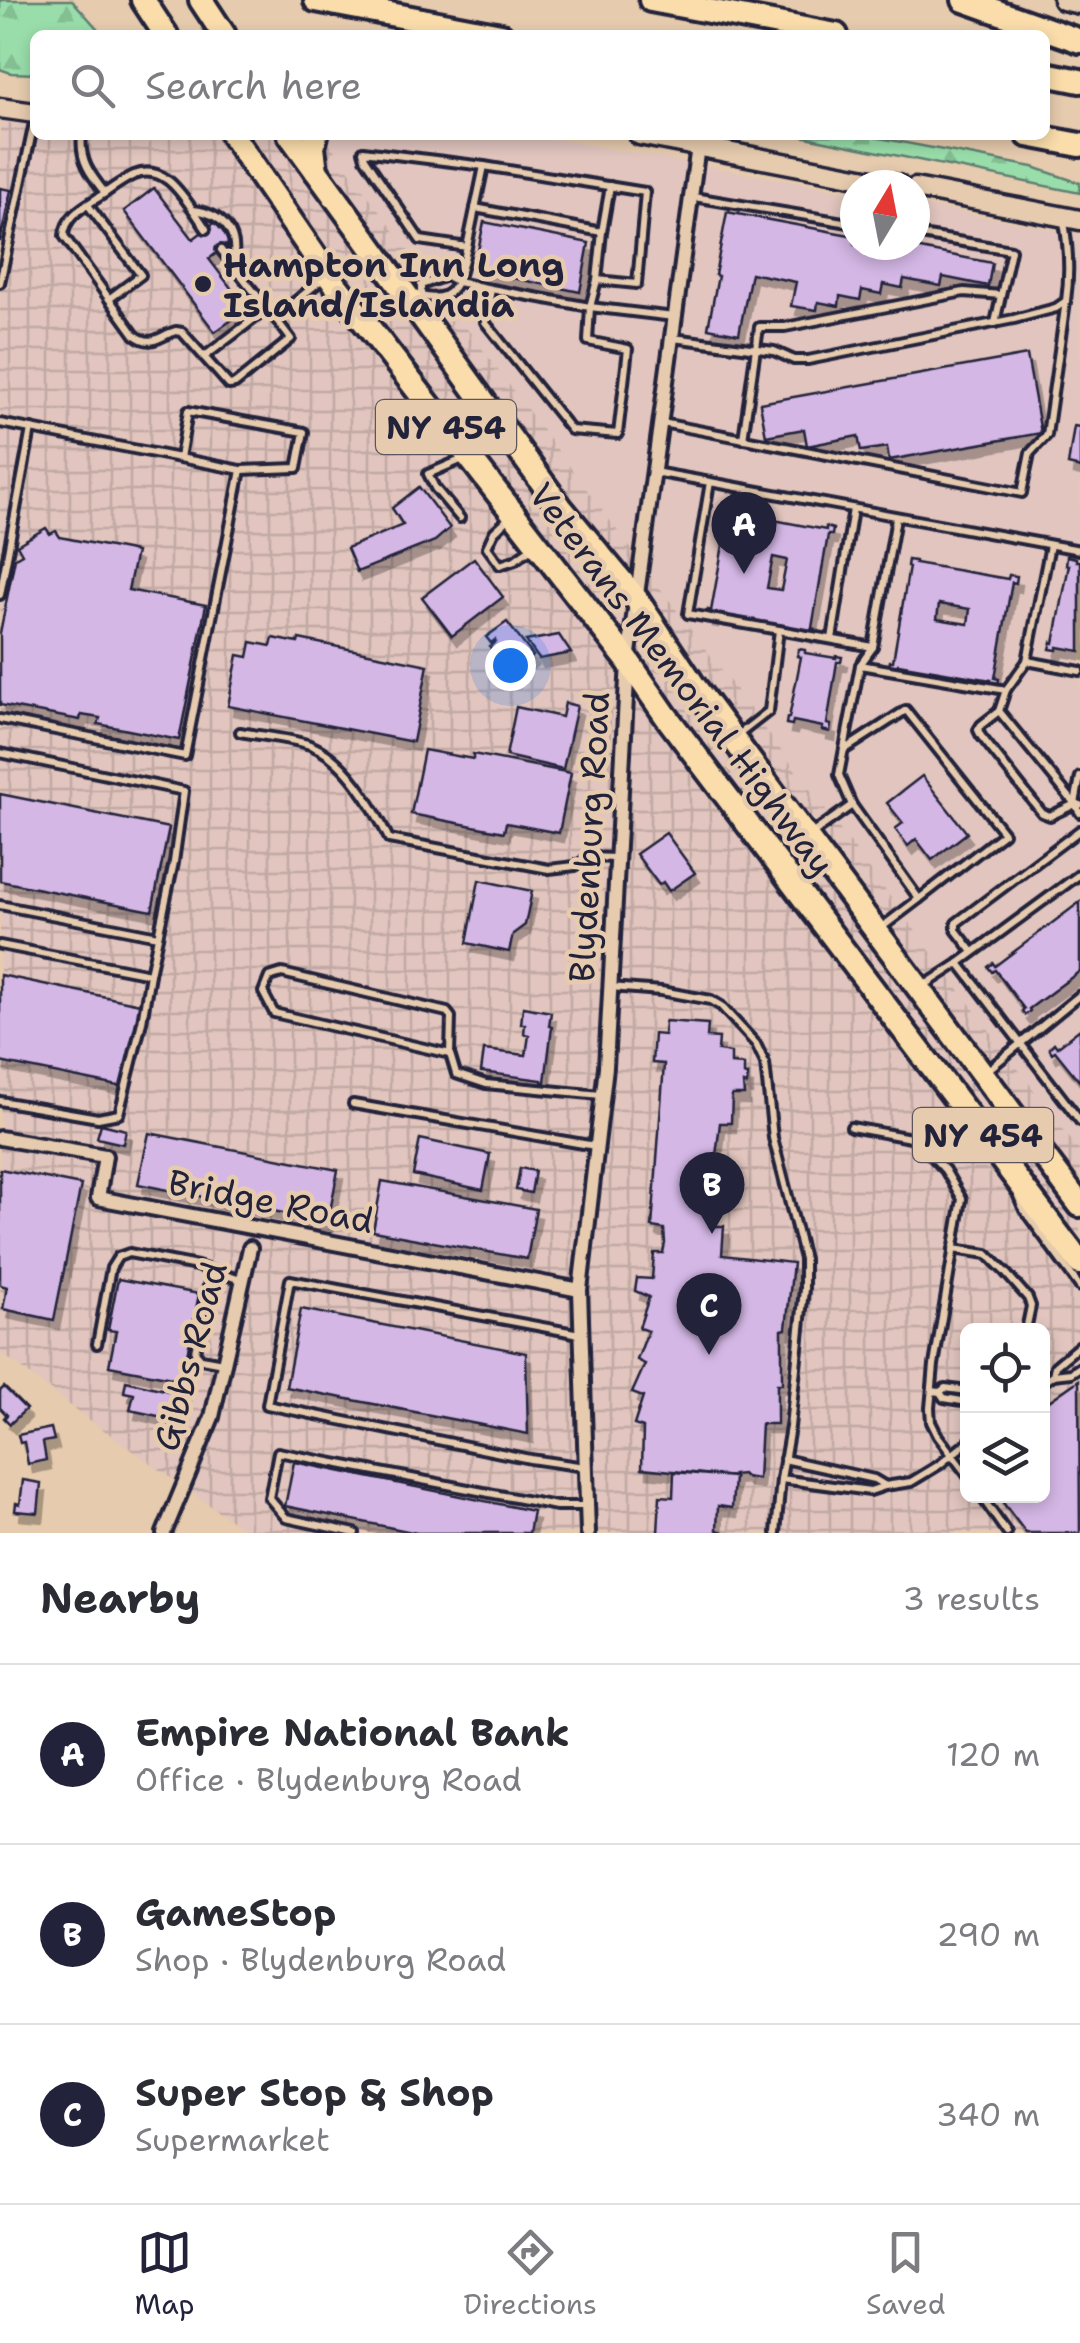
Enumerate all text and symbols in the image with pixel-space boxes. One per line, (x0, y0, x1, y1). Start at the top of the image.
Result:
search box (30, 30, 1050, 140)
icon: search (65, 58, 120, 113)
text: Search here (145, 60, 362, 111)
north arrow (840, 170, 930, 260)
place label: Hampton Inn Long Island/Islandia (223, 241, 564, 328)
marker: Hampton Inn Long Island/Islandia (192, 273, 214, 295)
road number: NY 454 (376, 400, 516, 454)
street label: Veterans Memorial Highway (519, 473, 845, 885)
pin: A (712, 492, 776, 574)
your location (485, 640, 536, 691)
street label: Blydenburg Road (558, 691, 620, 983)
road number: NY 454 (913, 1108, 1053, 1162)
pin: B (680, 1152, 744, 1234)
street label: Bridge Road (164, 1158, 378, 1244)
street label: Gibbs Road (142, 1256, 238, 1456)
pin: C (676, 1272, 742, 1355)
map controls (960, 1323, 1050, 1503)
button: locate (960, 1323, 1050, 1413)
button: layers (960, 1413, 1050, 1503)
text: Nearby (40, 1570, 200, 1626)
text: 3 results (903, 1577, 1040, 1620)
text: Empire National Bank (135, 1707, 570, 1758)
text: A (60, 1733, 85, 1776)
text: 120 m (946, 1733, 1040, 1776)
text: Office · Blydenburg Road (135, 1758, 522, 1801)
text: GameStop (135, 1887, 336, 1938)
text: B (63, 1913, 82, 1956)
text: 290 m (937, 1913, 1040, 1956)
text: Shop · Blydenburg Road (135, 1938, 506, 1981)
text: Super Stop & Shop (135, 2067, 494, 2118)
text: C (63, 2093, 82, 2136)
text: 340 m (936, 2093, 1040, 2136)
text: Supermarket (135, 2118, 330, 2161)
tab: Map (135, 2225, 194, 2323)
tab: Directions (463, 2225, 597, 2323)
tab: Saved (866, 2225, 945, 2323)

